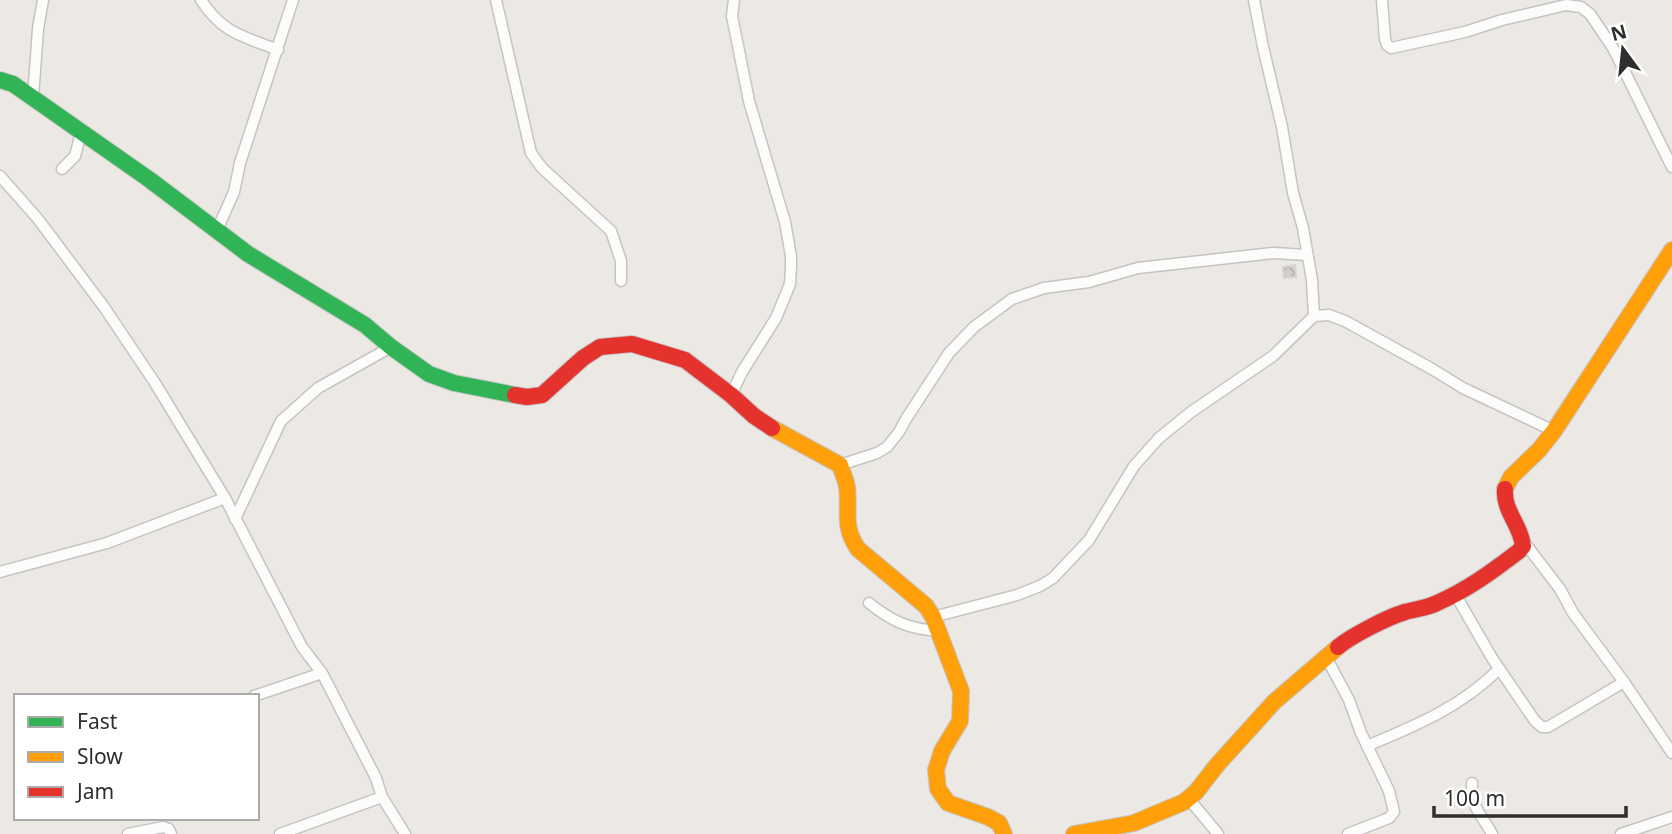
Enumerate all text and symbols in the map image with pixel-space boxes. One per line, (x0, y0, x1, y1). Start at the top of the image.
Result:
north arrow (1588, 14, 1658, 84)
text: N (1608, 18, 1629, 47)
legend (14, 694, 259, 820)
text: Fast (77, 707, 118, 735)
text: Slow (77, 742, 123, 770)
scale bar (1434, 774, 1626, 818)
text: Jam (75, 777, 114, 805)
text: 100 m (1444, 784, 1505, 812)

